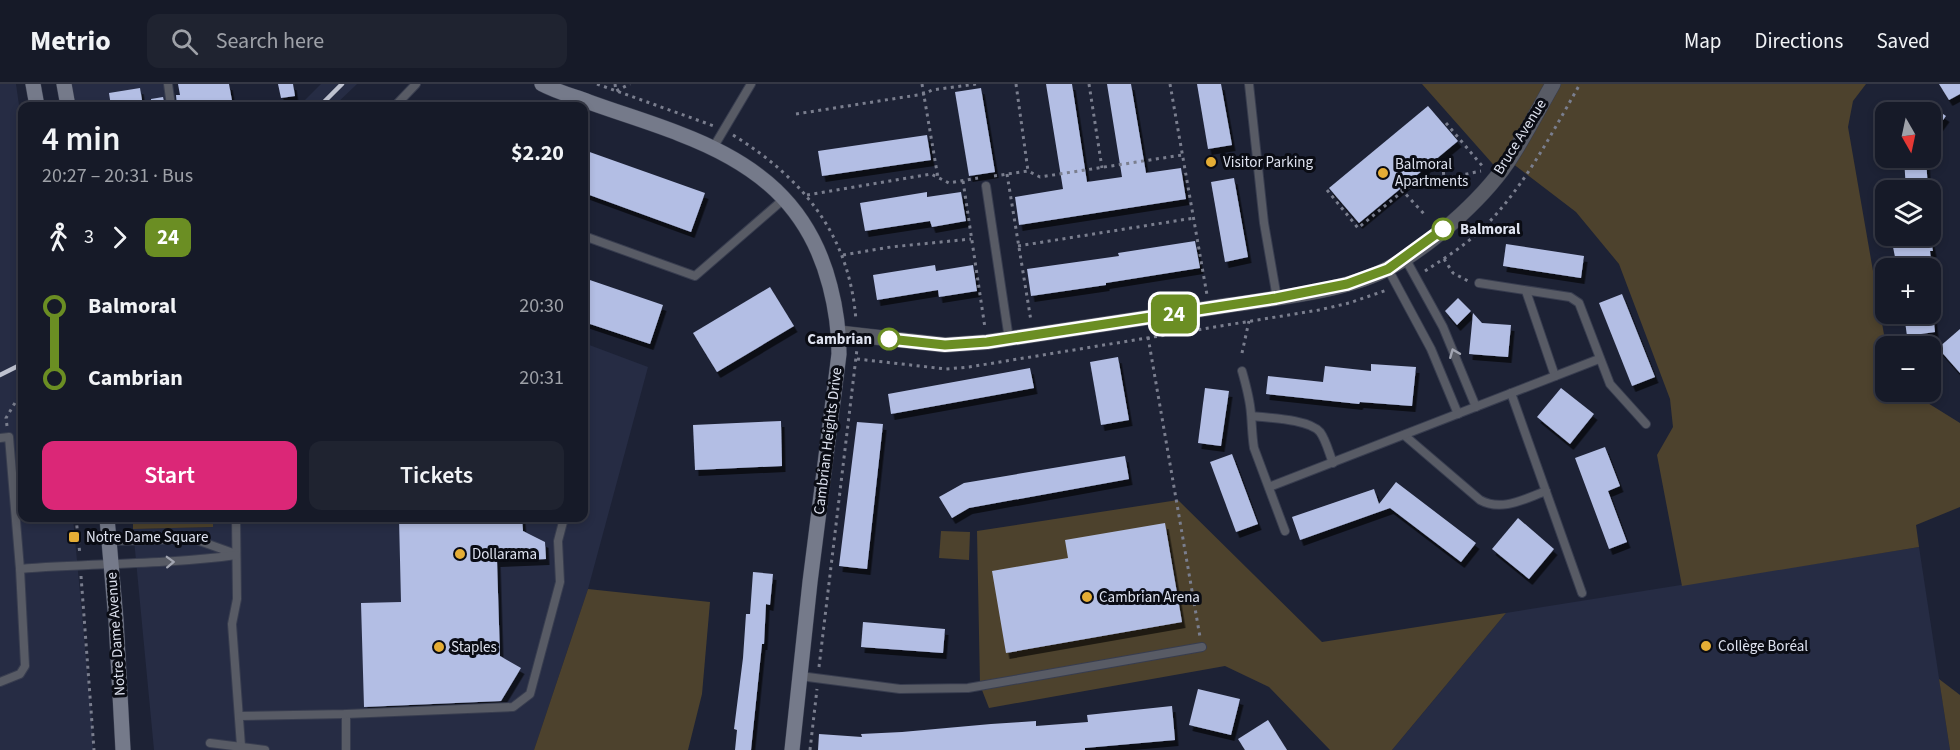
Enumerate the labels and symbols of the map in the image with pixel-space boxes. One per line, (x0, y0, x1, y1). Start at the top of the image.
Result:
street label: Bruce Avenue (1488, 95, 1552, 179)
north arrow (1875, 102, 1941, 168)
place label: Visitor Parking (1223, 152, 1314, 173)
place label: Balmoral Apartments (1395, 154, 1468, 192)
marker: Visitor Parking (1204, 155, 1218, 169)
marker: Balmoral Apartments (1376, 166, 1390, 180)
marker: Balmoral (1432, 218, 1454, 240)
place label: Balmoral (1460, 219, 1521, 240)
line badge: 24 (1147, 294, 1201, 334)
marker: Cambrian (878, 328, 900, 350)
place label: Cambrian (807, 329, 872, 350)
one-way arrow (1449, 348, 1461, 359)
street label: Cambrian Heights Drive (809, 366, 847, 516)
place label: Notre Dame Square (86, 527, 208, 548)
marker: Notre Dame Square (67, 530, 81, 544)
place label: Dollarama (472, 544, 537, 565)
marker: Dollarama (453, 547, 467, 561)
one-way arrow (165, 555, 174, 568)
street label: Notre Dame Avenue (101, 571, 131, 697)
place label: Cambrian Arena (1099, 587, 1200, 608)
marker: Cambrian Arena (1080, 590, 1094, 604)
place label: Collège Boréal (1718, 636, 1808, 657)
place label: Staples (451, 637, 497, 658)
marker: Collège Boréal (1699, 639, 1713, 653)
marker: Staples (432, 640, 446, 654)

